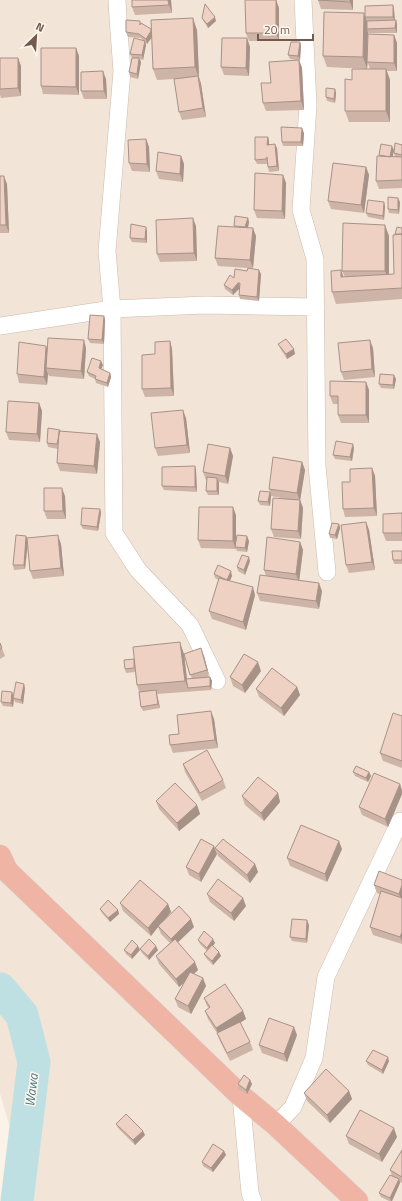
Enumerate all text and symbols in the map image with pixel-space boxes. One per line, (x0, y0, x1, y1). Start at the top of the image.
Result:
north arrow (16, 16, 56, 56)
scale bar (258, 16, 313, 42)
text: N (33, 18, 47, 36)
text: 20 m (264, 20, 290, 39)
water label: Wawa (19, 1071, 43, 1108)

